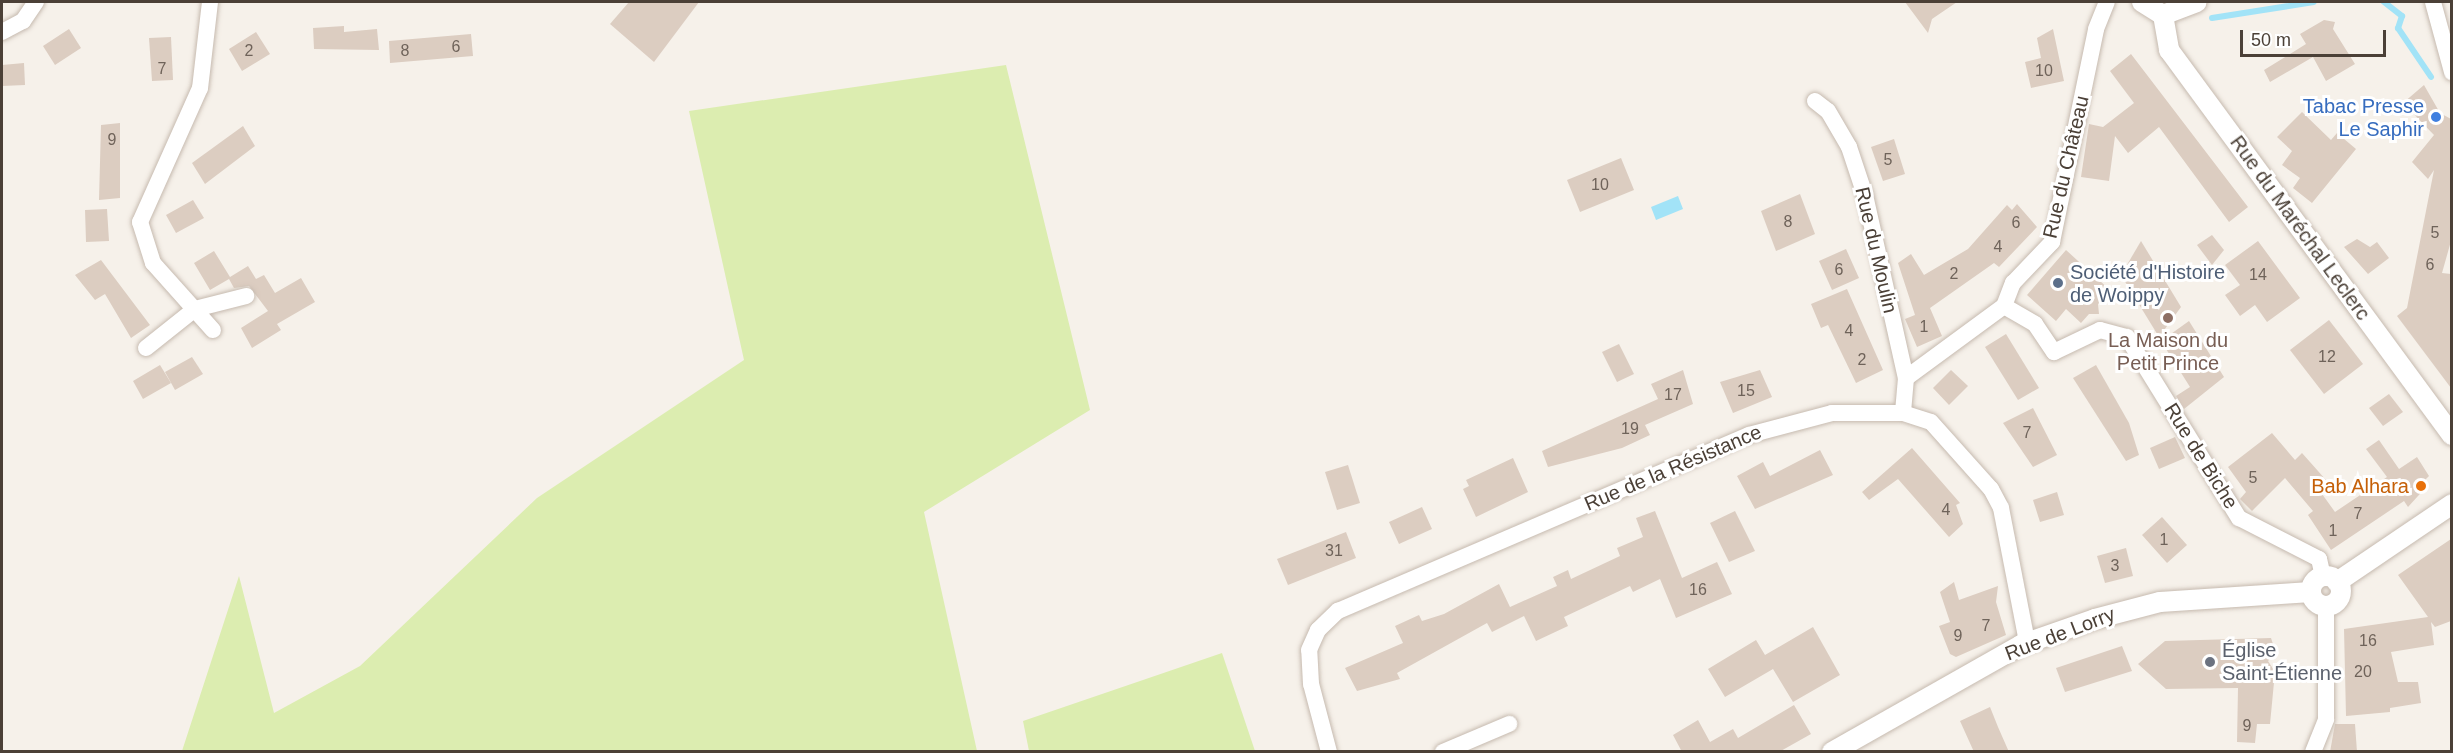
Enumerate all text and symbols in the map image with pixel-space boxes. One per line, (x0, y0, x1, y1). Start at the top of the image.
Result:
scale bar (2243, 18, 2388, 56)
text: 50 m (2251, 30, 2291, 50)
house number: 6 (452, 37, 460, 57)
house number: 2 (245, 41, 253, 61)
house number: 8 (401, 41, 409, 61)
house number: 7 (158, 59, 166, 79)
house number: 10 (2035, 61, 2053, 81)
street label: Rue du Château (2038, 93, 2094, 241)
place label: Tabac Presse Le Saphir (2303, 94, 2424, 141)
marker: Tabac Presse Le Saphir (2429, 110, 2443, 124)
house number: 9 (108, 130, 116, 150)
street label: Rue du Maréchal Leclerc (2225, 131, 2375, 325)
house number: 5 (1884, 150, 1892, 170)
house number: 10 (1591, 175, 1609, 195)
street label: Rue du Moulin (1850, 184, 1902, 316)
house number: 8 (1784, 212, 1792, 232)
house number: 6 (2012, 213, 2020, 233)
house number: 5 (2431, 223, 2439, 243)
house number: 4 (1994, 237, 2002, 257)
house number: 6 (2426, 255, 2434, 275)
house number: 6 (1835, 260, 1843, 280)
place label: Société d'Histoire de Woippy (2070, 260, 2225, 307)
house number: 2 (1950, 264, 1958, 284)
house number: 14 (2249, 265, 2267, 285)
marker: Société d'Histoire de Woippy (2051, 276, 2065, 290)
marker: La Maison du Petit Prince (2161, 311, 2175, 325)
house number: 1 (1920, 317, 1928, 337)
house number: 4 (1845, 321, 1853, 341)
place label: La Maison du Petit Prince (2108, 328, 2228, 375)
house number: 12 (2318, 347, 2336, 367)
house number: 2 (1858, 350, 1866, 370)
house number: 15 (1737, 381, 1755, 401)
house number: 17 (1664, 385, 1682, 405)
street label: Rue de Biche (2159, 399, 2243, 513)
house number: 19 (1621, 419, 1639, 439)
street label: Rue de la Résistance (1581, 420, 1765, 516)
house number: 7 (2023, 423, 2031, 443)
house number: 5 (2249, 468, 2257, 488)
place label: Bab Alhara (2310, 474, 2409, 498)
marker: Bab Alhara (2414, 479, 2428, 493)
house number: 4 (1942, 500, 1950, 520)
house number: 7 (2354, 504, 2362, 524)
house number: 1 (2329, 521, 2337, 541)
house number: 1 (2160, 530, 2168, 550)
house number: 31 (1325, 541, 1343, 561)
house number: 3 (2111, 556, 2119, 576)
house number: 16 (1689, 580, 1707, 600)
street label: Rue de Lorry (2002, 602, 2118, 666)
house number: 7 (1982, 616, 1990, 636)
house number: 9 (1954, 626, 1962, 646)
house number: 16 (2359, 631, 2377, 651)
place label: Église Saint-Étienne (2222, 638, 2342, 685)
marker: Église Saint-Étienne (2203, 655, 2217, 669)
house number: 20 (2354, 662, 2372, 682)
house number: 9 (2243, 716, 2251, 736)

